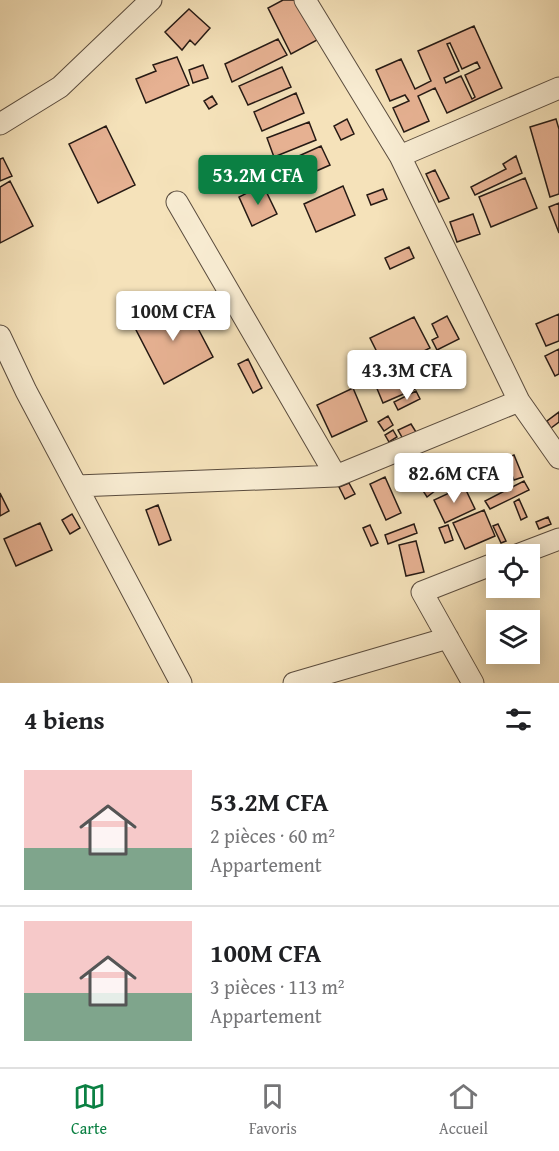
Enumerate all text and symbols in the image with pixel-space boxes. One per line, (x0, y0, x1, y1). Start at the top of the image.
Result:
pin: 53.2M CFA (189, 155, 327, 206)
text: 53.2M CFA (212, 160, 304, 189)
pin: 100M CFA (111, 291, 235, 342)
text: 100M CFA (130, 296, 216, 325)
pin: 43.3M CFA (338, 350, 476, 401)
text: 43.3M CFA (361, 355, 453, 384)
pin: 82.6M CFA (385, 453, 523, 504)
text: 82.6M CFA (408, 458, 500, 487)
map controls (486, 544, 540, 664)
button: locate (486, 544, 540, 598)
button: layers (486, 610, 540, 664)
text: 4 biens (24, 700, 105, 739)
icon: filters (502, 703, 535, 736)
text: 53.2M CFA (210, 782, 329, 821)
icon: home (72, 794, 144, 866)
text: 2 pièces · 60 m² (210, 821, 335, 850)
text: Appartement (210, 850, 322, 879)
text: 100M CFA (210, 933, 321, 972)
icon: home (72, 945, 144, 1017)
text: 3 pièces · 113 m² (210, 972, 345, 1001)
text: Appartement (210, 1001, 322, 1030)
tab: Carte (71, 1080, 107, 1140)
tab: Favoris (249, 1080, 297, 1140)
tab: Accueil (439, 1080, 488, 1140)

